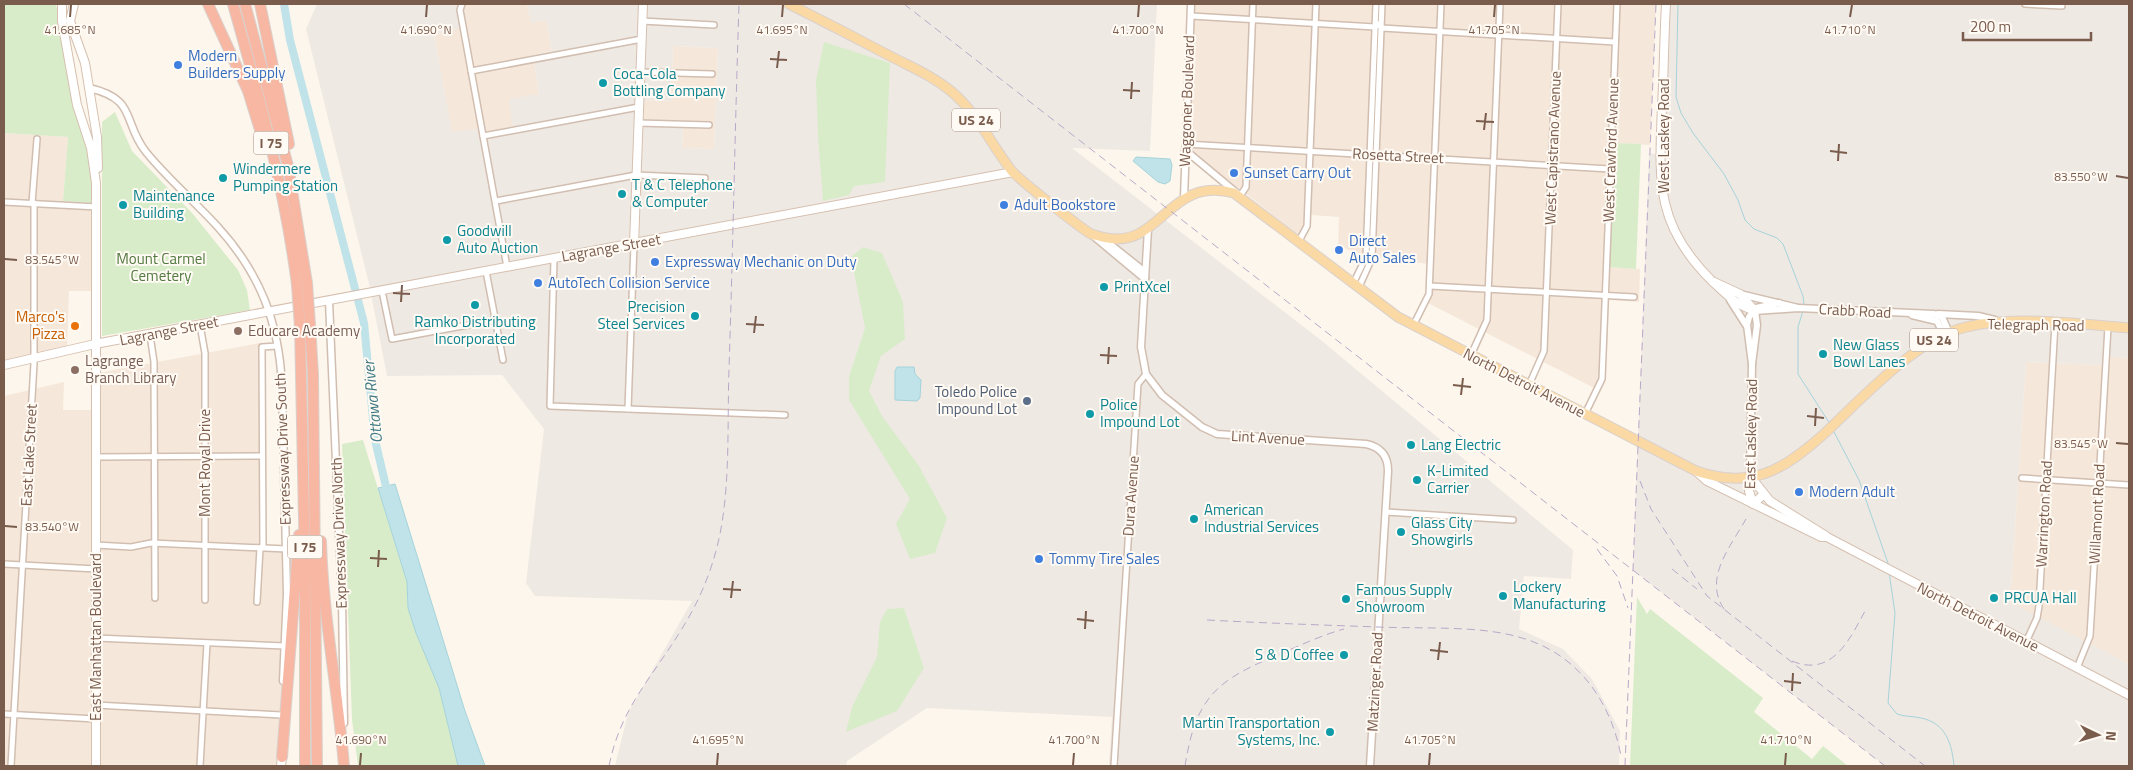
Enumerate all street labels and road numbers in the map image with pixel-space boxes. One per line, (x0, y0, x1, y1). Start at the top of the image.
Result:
street label: Waggoner Boulevard (1173, 35, 1200, 167)
street label: West Capistrano Avenue (1538, 71, 1567, 225)
street label: West Crawford Avenue (1596, 78, 1625, 222)
street label: West Laskey Road (1652, 78, 1675, 194)
road number: US 24 (952, 108, 1000, 132)
road number: I 75 (254, 132, 288, 154)
street label: Rosetta Street (1352, 142, 1445, 169)
street label: Lagrange Street (559, 227, 663, 268)
street label: Crabb Road (1818, 297, 1892, 324)
street label: Lagrange Street (117, 310, 221, 351)
street label: Telegraph Road (1987, 312, 2085, 337)
road number: US 24 (1910, 328, 1958, 352)
street label: North Detroit Avenue (1459, 342, 1589, 423)
street label: Expressway Drive South (268, 373, 297, 526)
street label: East Laskey Road (1738, 379, 1763, 489)
street label: East Lake Street (14, 402, 43, 507)
street label: Mont Royal Drive (193, 409, 216, 517)
street label: Lint Avenue (1230, 424, 1306, 451)
street label: Dura Avenue (1116, 455, 1145, 537)
street label: Expressway Drive North (324, 457, 353, 609)
street label: Warrington Road (2029, 460, 2058, 568)
street label: Willamont Road (2082, 463, 2111, 565)
road number: I 75 (288, 536, 322, 558)
street label: East Manhattan Boulevard (84, 553, 107, 721)
street label: North Detroit Avenue (1913, 576, 2043, 657)
street label: Matzinger Road (1360, 632, 1389, 732)

